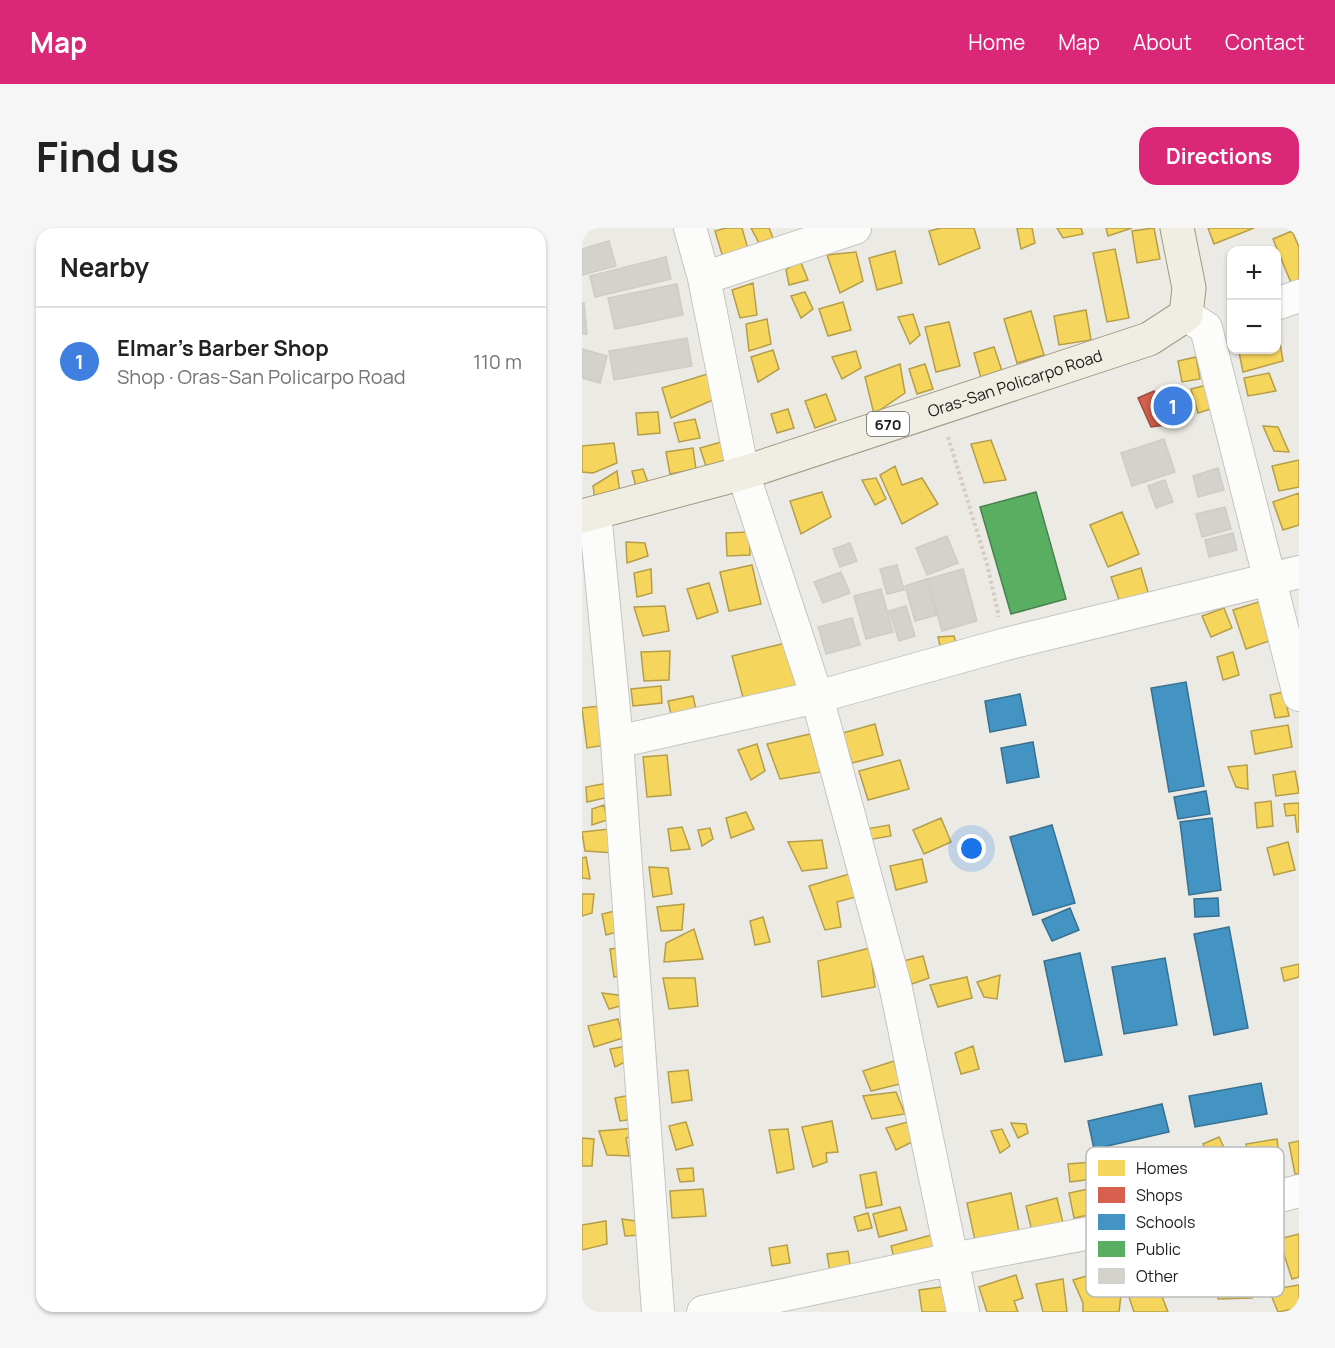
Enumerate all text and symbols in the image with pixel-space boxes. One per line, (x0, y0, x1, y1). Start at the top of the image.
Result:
text: Map (30, 23, 87, 61)
text: Home (968, 28, 1025, 56)
text: Map (1058, 28, 1100, 56)
text: About (1133, 28, 1192, 56)
text: Contact (1225, 28, 1305, 56)
text: Find us (36, 127, 179, 185)
button: Directions (1139, 127, 1299, 185)
map controls (1227, 246, 1281, 354)
button: + (1227, 246, 1281, 300)
text: Nearby (60, 249, 149, 285)
button: − (1227, 300, 1281, 354)
text: Elmar's Barber Shop (117, 333, 329, 363)
street label: Oras-San Policarpo Road (925, 344, 1105, 422)
text: 1 (75, 348, 84, 375)
text: 110 m (473, 348, 522, 375)
text: Shop · Oras-San Policarpo Road (117, 363, 406, 390)
pin: 1 (1154, 384, 1192, 429)
road number: 670 (867, 412, 909, 436)
your location (957, 834, 986, 863)
legend (1086, 1147, 1284, 1297)
text: Homes (1136, 1157, 1188, 1179)
text: Shops (1136, 1184, 1183, 1206)
text: Schools (1136, 1211, 1195, 1233)
text: Public (1136, 1238, 1181, 1260)
text: Other (1136, 1265, 1179, 1287)

